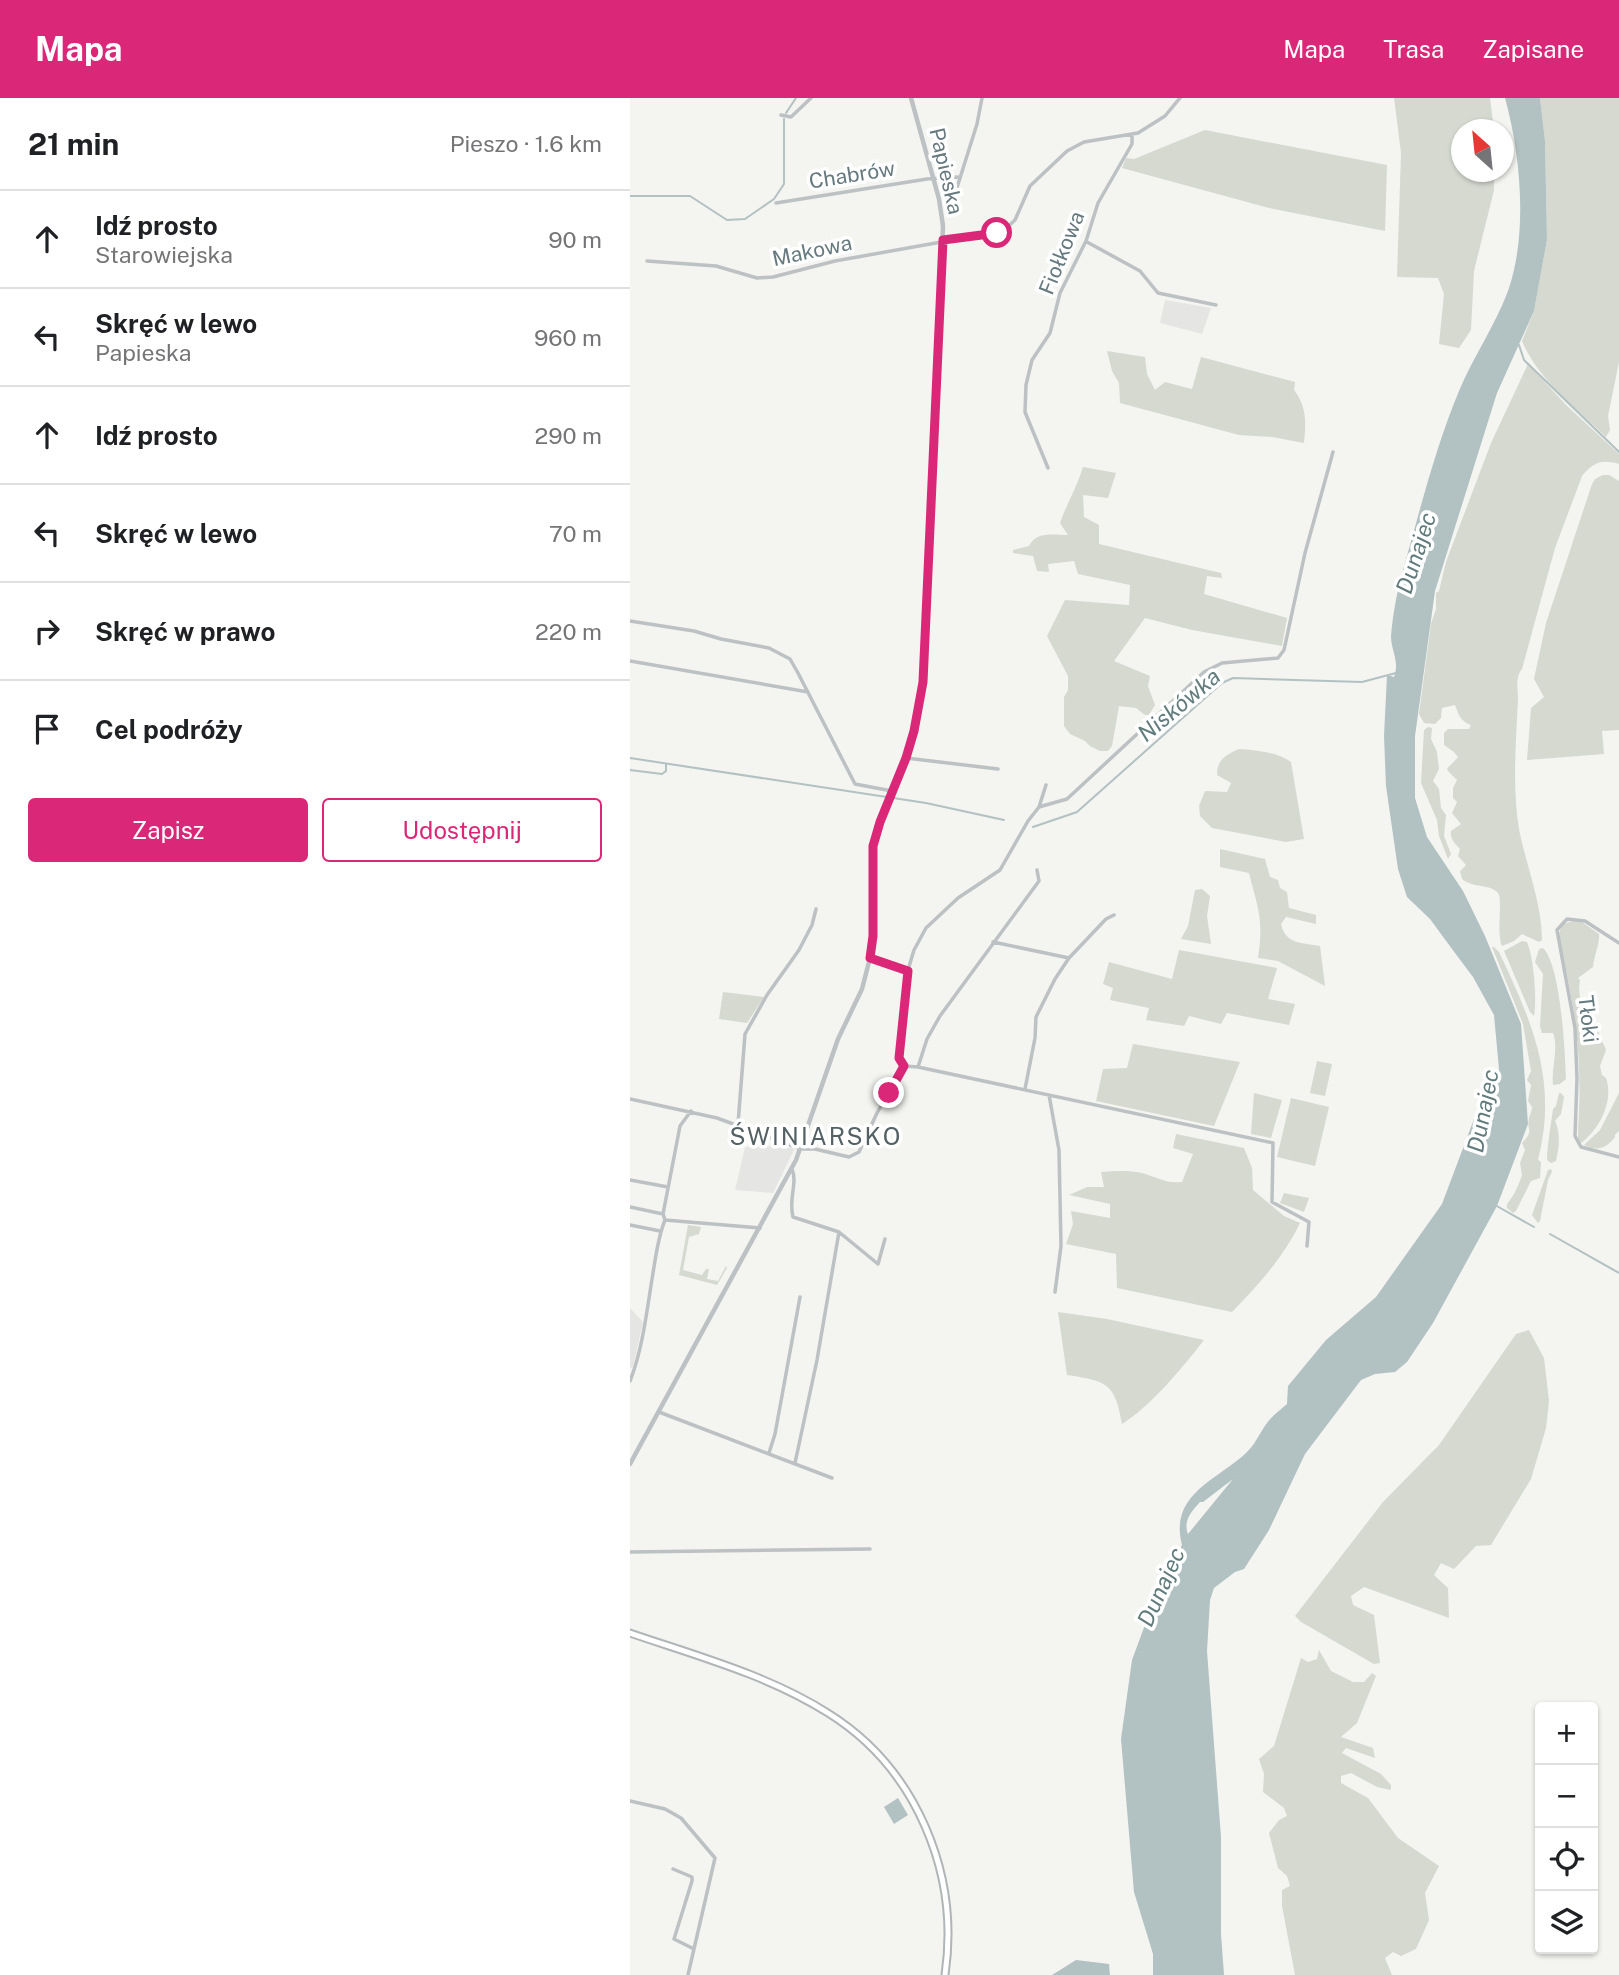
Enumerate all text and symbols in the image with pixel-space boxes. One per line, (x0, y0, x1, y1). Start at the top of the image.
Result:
text: Mapa (35, 30, 123, 68)
text: Mapa (1283, 35, 1345, 63)
text: Trasa (1383, 35, 1444, 63)
text: Zapisane (1482, 35, 1584, 63)
north arrow (1451, 119, 1514, 182)
street label: Papieska (924, 125, 969, 217)
text: 21 min (28, 126, 119, 162)
text: Pieszo · 1.6 km (450, 130, 602, 157)
street label: Chabrów (807, 155, 897, 194)
street label: Fiołkowa (1034, 208, 1090, 298)
text: Idź prosto (95, 210, 218, 241)
route start (981, 217, 1012, 248)
icon: ahead (28, 220, 66, 258)
text: 90 m (548, 226, 602, 253)
street label: Makowa (770, 230, 854, 271)
text: Starowiejska (95, 241, 233, 268)
text: Skręć w lewo (95, 308, 257, 339)
icon: left (28, 318, 66, 356)
text: 960 m (534, 324, 602, 351)
text: Papieska (95, 339, 191, 366)
icon: ahead (28, 416, 66, 454)
text: Idź prosto (95, 420, 218, 451)
text: 290 m (535, 422, 602, 449)
water label: Dunajec (1390, 509, 1441, 597)
icon: left (28, 514, 66, 552)
text: Skręć w lewo (95, 518, 257, 549)
text: 70 m (549, 520, 602, 547)
icon: right (28, 612, 66, 650)
text: Skręć w prawo (95, 616, 275, 647)
text: 220 m (535, 618, 602, 645)
water label: Niskówka (1132, 662, 1225, 747)
icon: arrive (28, 710, 66, 748)
text: Cel podróży (95, 714, 243, 745)
button: Zapisz (28, 798, 308, 862)
button: Udostępnij (322, 798, 602, 862)
street label: Tłoki (1573, 994, 1604, 1044)
water label: Dunajec (1461, 1067, 1504, 1155)
route end (873, 1077, 904, 1108)
district label: ŚWINIARSKO (730, 1122, 902, 1150)
water label: Dunajec (1131, 1543, 1190, 1631)
map controls (1535, 1702, 1598, 1954)
button: + (1535, 1702, 1598, 1765)
button: − (1535, 1765, 1598, 1828)
button: locate (1535, 1828, 1598, 1891)
button: layers (1535, 1891, 1598, 1954)

